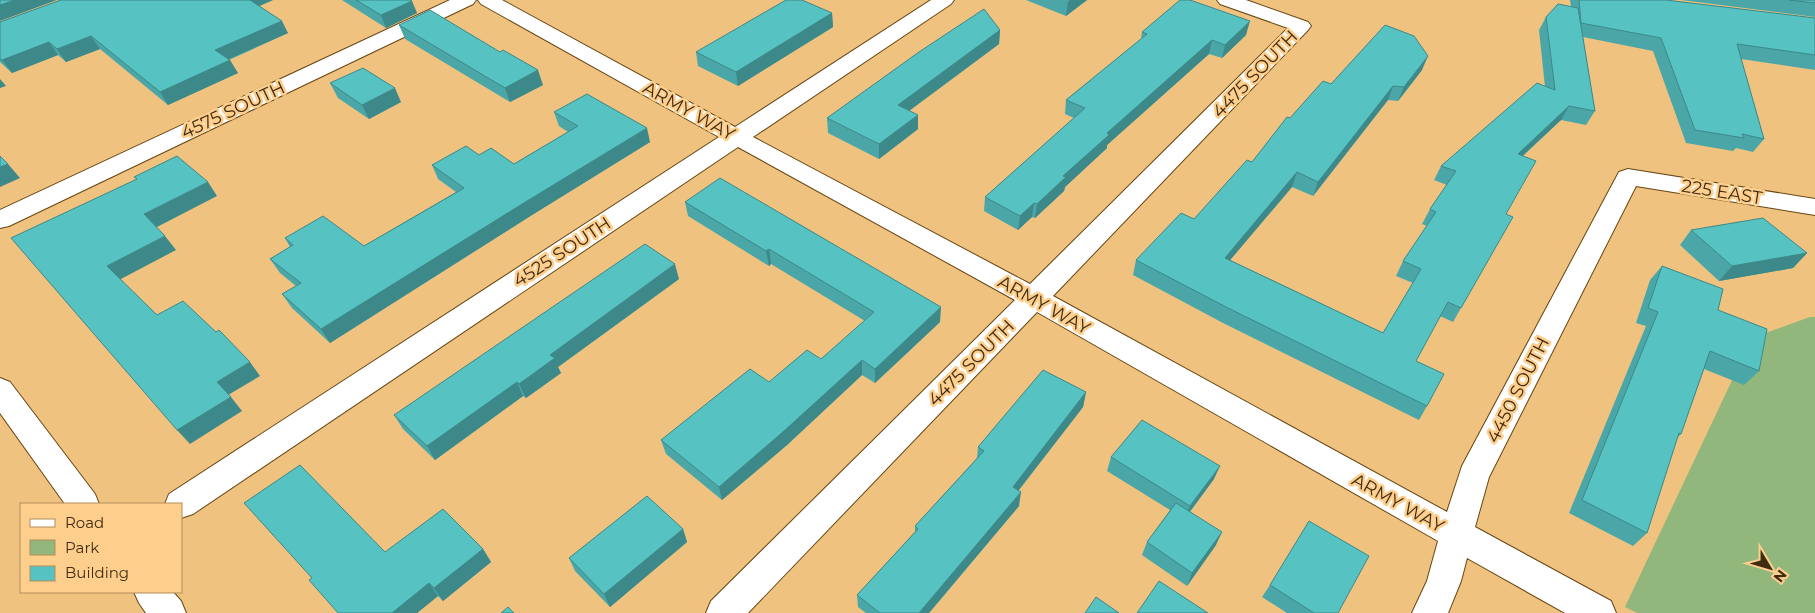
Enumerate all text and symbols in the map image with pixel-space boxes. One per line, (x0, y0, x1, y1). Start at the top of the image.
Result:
street label: 4475 SOUTH (1208, 26, 1302, 122)
street label: 4575 SOUTH (178, 76, 288, 144)
street label: ARMY WAY (639, 77, 739, 146)
street label: 225 EAST (1680, 175, 1765, 209)
street label: 4525 SOUTH (509, 212, 615, 292)
street label: ARMY WAY (994, 271, 1094, 340)
street label: 4475 SOUTH (923, 315, 1019, 411)
street label: 4450 SOUTH (1482, 333, 1554, 447)
street label: ARMY WAY (1348, 469, 1448, 538)
legend (20, 503, 182, 593)
text: Road (65, 513, 104, 532)
text: Park (65, 538, 99, 557)
north arrow (1745, 543, 1795, 593)
text: Building (65, 563, 129, 582)
text: N (1770, 566, 1791, 586)

